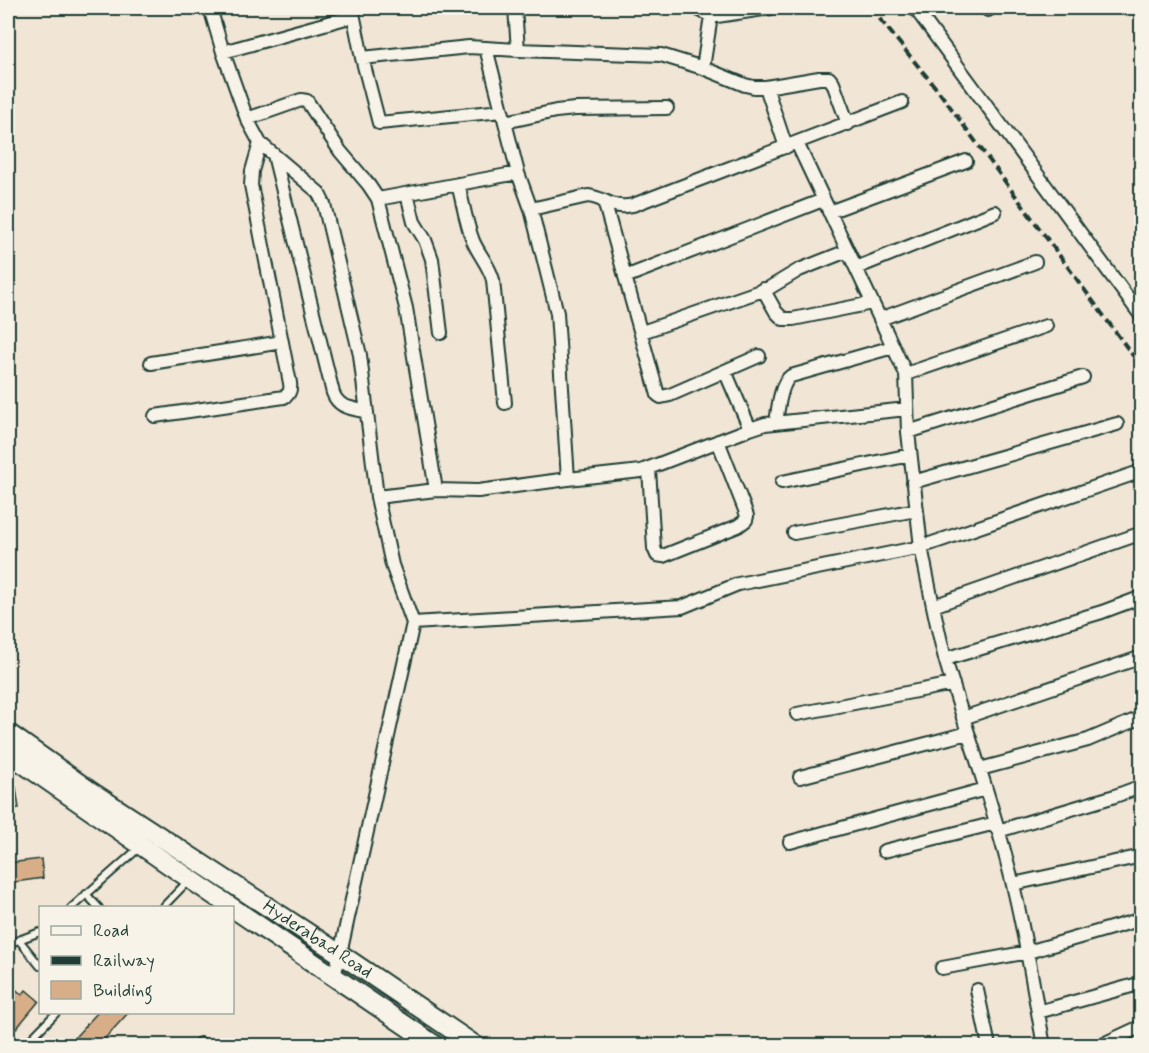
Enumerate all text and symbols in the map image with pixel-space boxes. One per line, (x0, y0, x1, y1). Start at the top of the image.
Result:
street label: Hyderabad Road (258, 895, 377, 984)
legend (39, 906, 234, 1014)
text: Road (93, 919, 129, 943)
text: Railway (93, 949, 155, 973)
text: Building (93, 979, 153, 1005)

